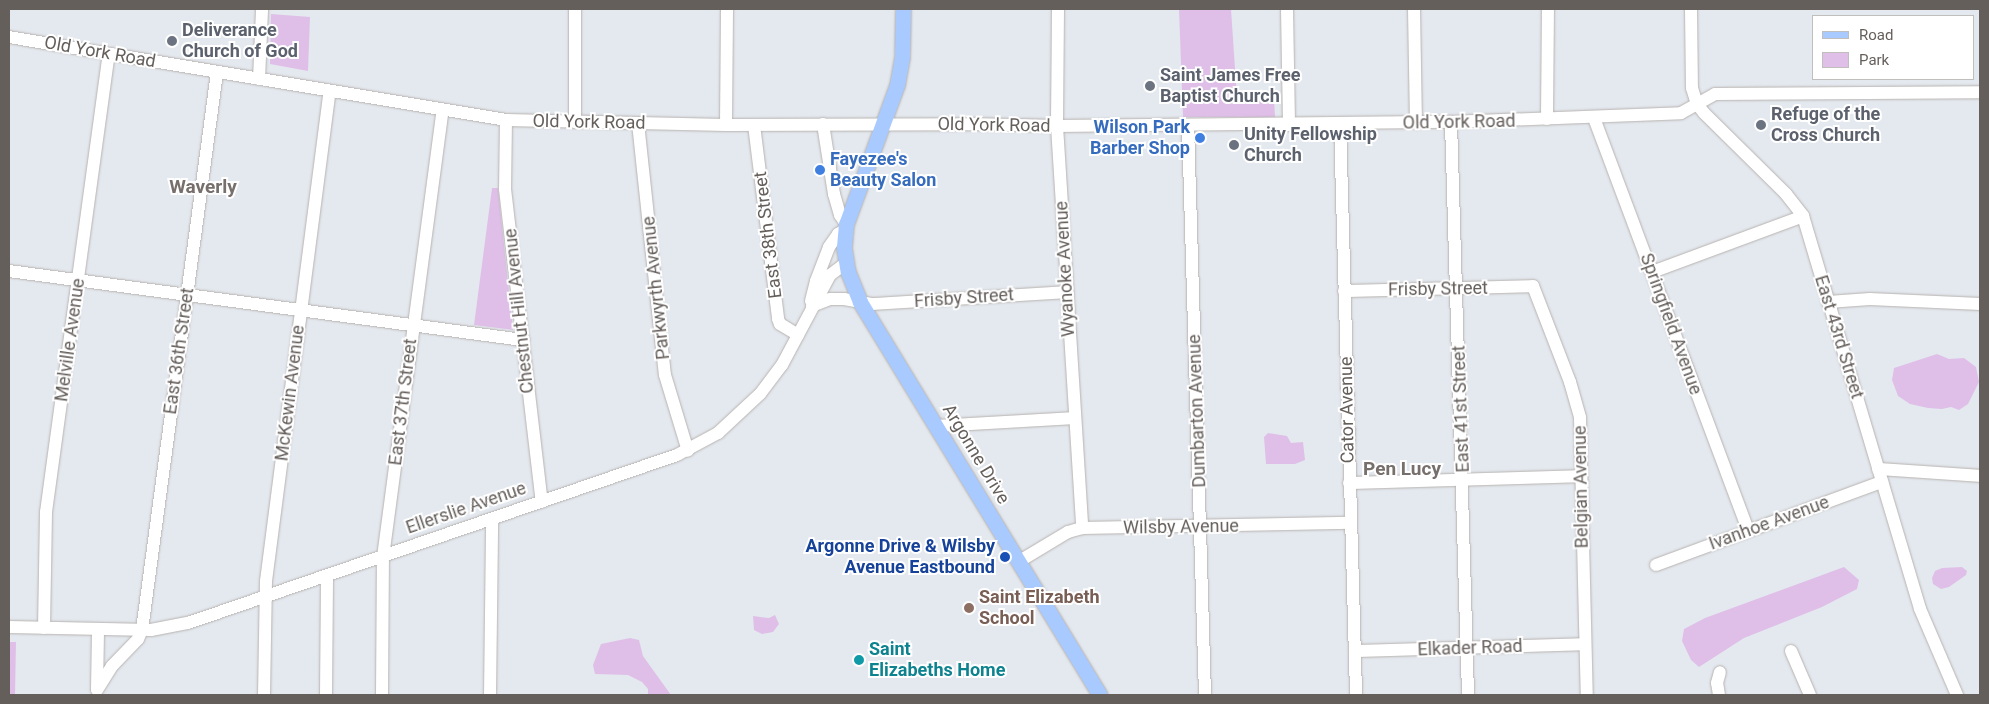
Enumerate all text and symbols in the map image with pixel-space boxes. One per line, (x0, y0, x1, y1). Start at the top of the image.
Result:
legend (1812, 15, 1974, 80)
place label: Deliverance Church of God (182, 20, 298, 62)
text: Road (1859, 26, 1893, 44)
street label: Old York Road (43, 32, 157, 72)
marker: Deliverance Church of God (166, 35, 178, 47)
text: Park (1859, 51, 1889, 69)
place label: Saint James Free Baptist Church (1160, 65, 1300, 108)
marker: Saint James Free Baptist Church (1144, 80, 1156, 92)
place label: Refuge of the Cross Church (1771, 104, 1880, 146)
street label: Old York Road (532, 110, 646, 134)
street label: Old York Road (1402, 110, 1516, 134)
street label: Old York Road (937, 113, 1051, 137)
place label: Wilson Park Barber Shop (1090, 117, 1190, 160)
marker: Refuge of the Cross Church (1755, 119, 1767, 131)
place label: Unity Fellowship Church (1244, 124, 1377, 166)
marker: Wilson Park Barber Shop (1194, 132, 1206, 144)
marker: Unity Fellowship Church (1228, 139, 1240, 151)
place label: Fayezee's Beauty Salon (830, 149, 936, 192)
marker: Fayezee's Beauty Salon (814, 164, 826, 176)
street label: East 38th Street (750, 170, 786, 300)
district label: Waverly (169, 176, 237, 198)
street label: Wyanoke Avenue (1051, 200, 1079, 338)
street label: Parkwyrth Avenue (638, 215, 674, 361)
street label: Chestnut Hill Avenue (500, 227, 538, 395)
street label: Springfield Avenue (1635, 250, 1707, 398)
street label: East 43rd Street (1810, 273, 1868, 401)
street label: Melville Avenue (51, 277, 89, 403)
street label: Frisby Street (1388, 277, 1488, 301)
street label: Frisby Street (913, 284, 1015, 312)
street label: East 36th Street (159, 286, 199, 416)
street label: McKewin Avenue (271, 324, 309, 462)
street label: Dumbarton Avenue (1184, 334, 1210, 488)
street label: East 37th Street (385, 337, 421, 467)
street label: East 41st Street (1448, 345, 1474, 473)
street label: Cator Avenue (1335, 356, 1359, 464)
street label: Argonne Drive (938, 400, 1014, 508)
street label: Belgian Avenue (1569, 425, 1593, 549)
district label: Pen Lucy (1363, 458, 1441, 480)
street label: Ellerslie Avenue (403, 477, 529, 539)
street label: Ivanhoe Avenue (1706, 491, 1832, 555)
street label: Wilsby Avenue (1123, 515, 1239, 539)
place label: Argonne Drive & Wilsby Avenue Eastbound (805, 536, 995, 578)
marker: Argonne Drive & Wilsby Avenue Eastbound (999, 551, 1011, 563)
place label: Saint Elizabeth School (979, 587, 1100, 630)
marker: Saint Elizabeth School (963, 602, 975, 614)
street label: Elkader Road (1417, 635, 1523, 661)
place label: Saint Elizabeths Home (869, 639, 1005, 682)
marker: Saint Elizabeths Home (853, 654, 865, 666)

